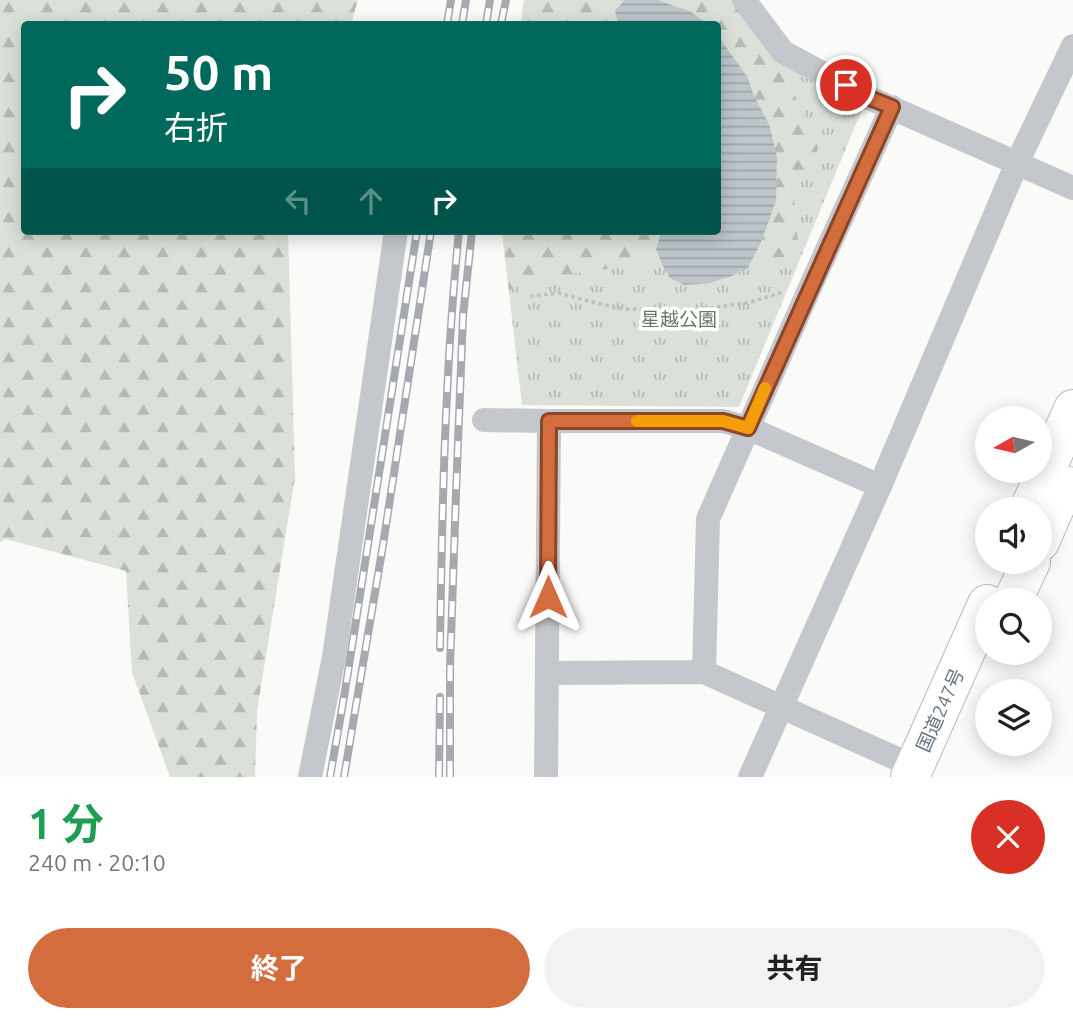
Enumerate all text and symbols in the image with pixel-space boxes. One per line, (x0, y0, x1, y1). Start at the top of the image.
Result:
text: 50 m (164, 44, 273, 99)
icon: right (49, 49, 140, 140)
pin (816, 55, 876, 115)
icon: arrive (827, 66, 865, 104)
text: 右折 (164, 109, 228, 145)
icon: left (279, 182, 317, 220)
icon: ahead (352, 182, 390, 220)
icon: right (425, 182, 463, 220)
park label: 星越公園 (641, 308, 717, 330)
north arrow (975, 406, 1052, 483)
map controls (975, 406, 1052, 756)
button: sound (975, 497, 1052, 574)
position arrow (511, 560, 585, 634)
button: search (975, 588, 1052, 665)
street label: 国道247号 (912, 665, 968, 755)
button: layers (975, 679, 1052, 756)
text: 1 分 (28, 800, 104, 847)
button: close (971, 800, 1045, 874)
text: 240 m · 20:10 (28, 850, 166, 875)
button: 終了 (28, 928, 530, 1008)
button: 共有 (544, 928, 1045, 1008)

